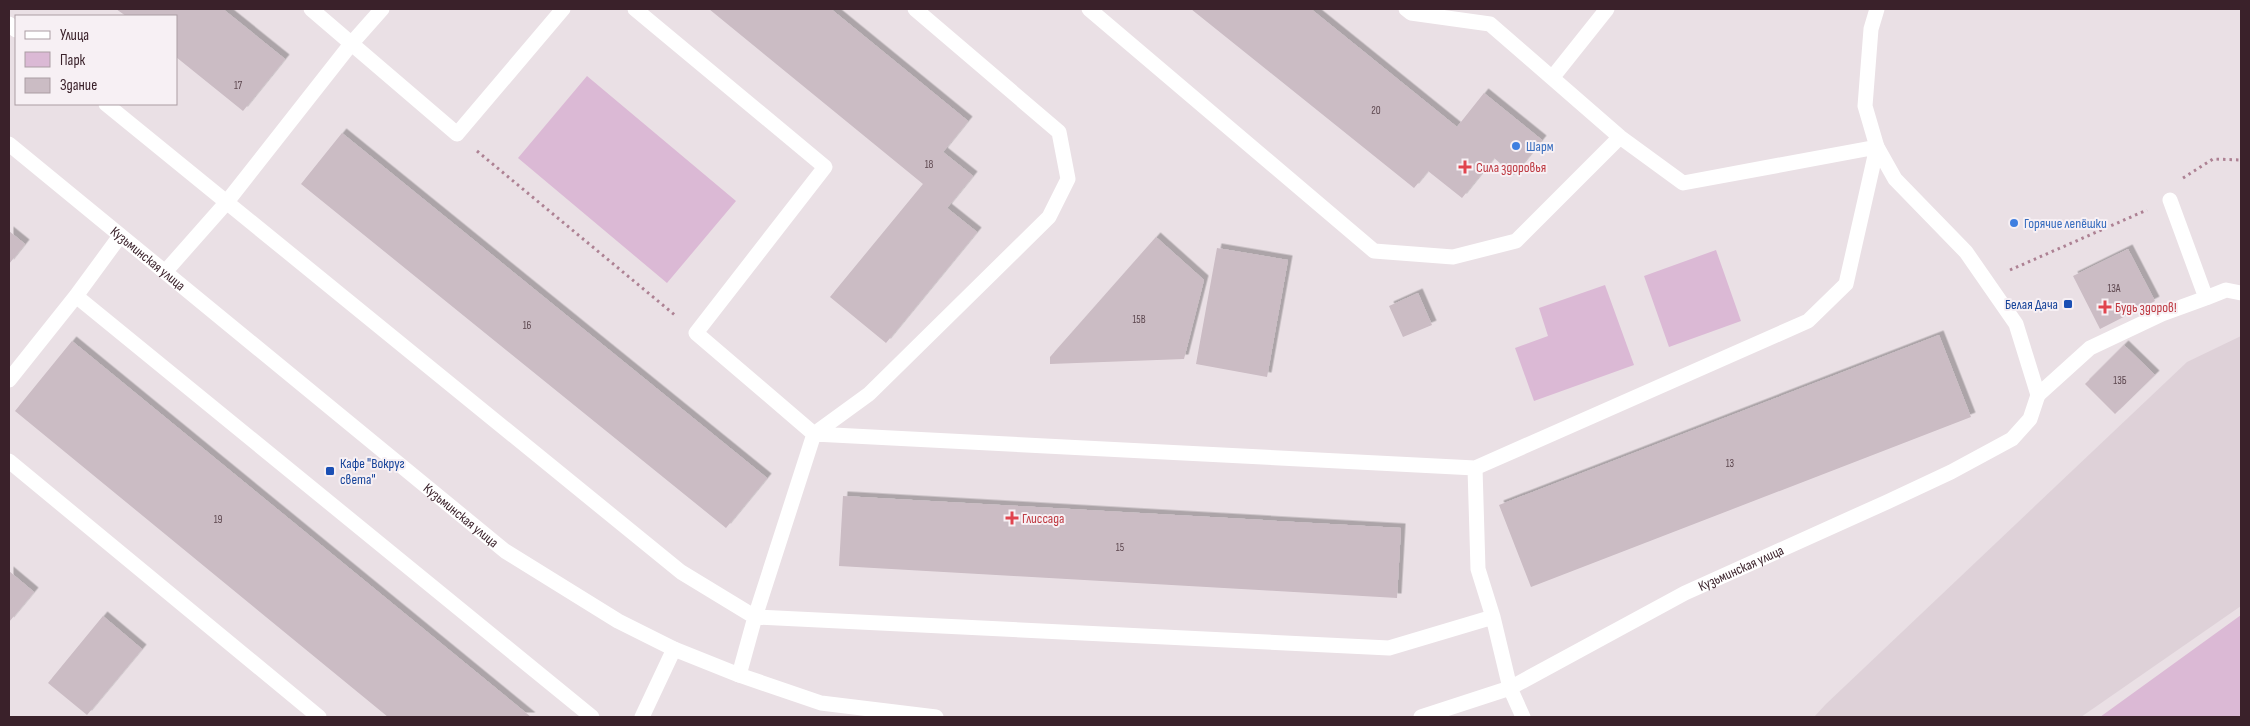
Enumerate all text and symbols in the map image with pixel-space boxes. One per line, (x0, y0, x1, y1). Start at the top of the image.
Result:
legend (15, 15, 178, 105)
text: Улица (60, 26, 89, 45)
text: Парк (60, 51, 86, 70)
text: Здание (60, 76, 97, 95)
house number: 17 (234, 79, 243, 92)
house number: 20 (1371, 104, 1381, 117)
place label: Шарм (1526, 138, 1554, 155)
marker: Шарм (1510, 140, 1522, 152)
house number: 18 (925, 158, 934, 171)
place label: Сила здоровья (1476, 159, 1546, 176)
marker: Сила здоровья (1458, 160, 1472, 174)
place label: Горячие лепёшки (2024, 215, 2107, 232)
marker: Горячие лепёшки (2008, 217, 2020, 229)
street label: Кузьминская улица (107, 222, 189, 294)
house number: 13А (2107, 282, 2121, 295)
place label: Белая Дача (2005, 296, 2058, 313)
marker: Белая Дача (2062, 298, 2074, 310)
place label: Будь здоров! (2115, 299, 2177, 316)
marker: Будь здоров! (2099, 301, 2111, 313)
house number: 15В (1132, 313, 1146, 326)
house number: 16 (523, 319, 532, 332)
house number: 13Б (2113, 374, 2127, 387)
place label: Кафе "Вокруг света" (340, 455, 405, 488)
house number: 13 (1726, 457, 1735, 470)
marker: Кафе "Вокруг света" (324, 465, 336, 477)
street label: Кузьминская улица (420, 479, 502, 551)
place label: Глиссада (1022, 510, 1064, 527)
marker: Глиссада (1006, 512, 1018, 524)
house number: 19 (214, 513, 222, 526)
house number: 15 (1116, 541, 1124, 554)
street label: Кузьминская улица (1695, 541, 1786, 594)

